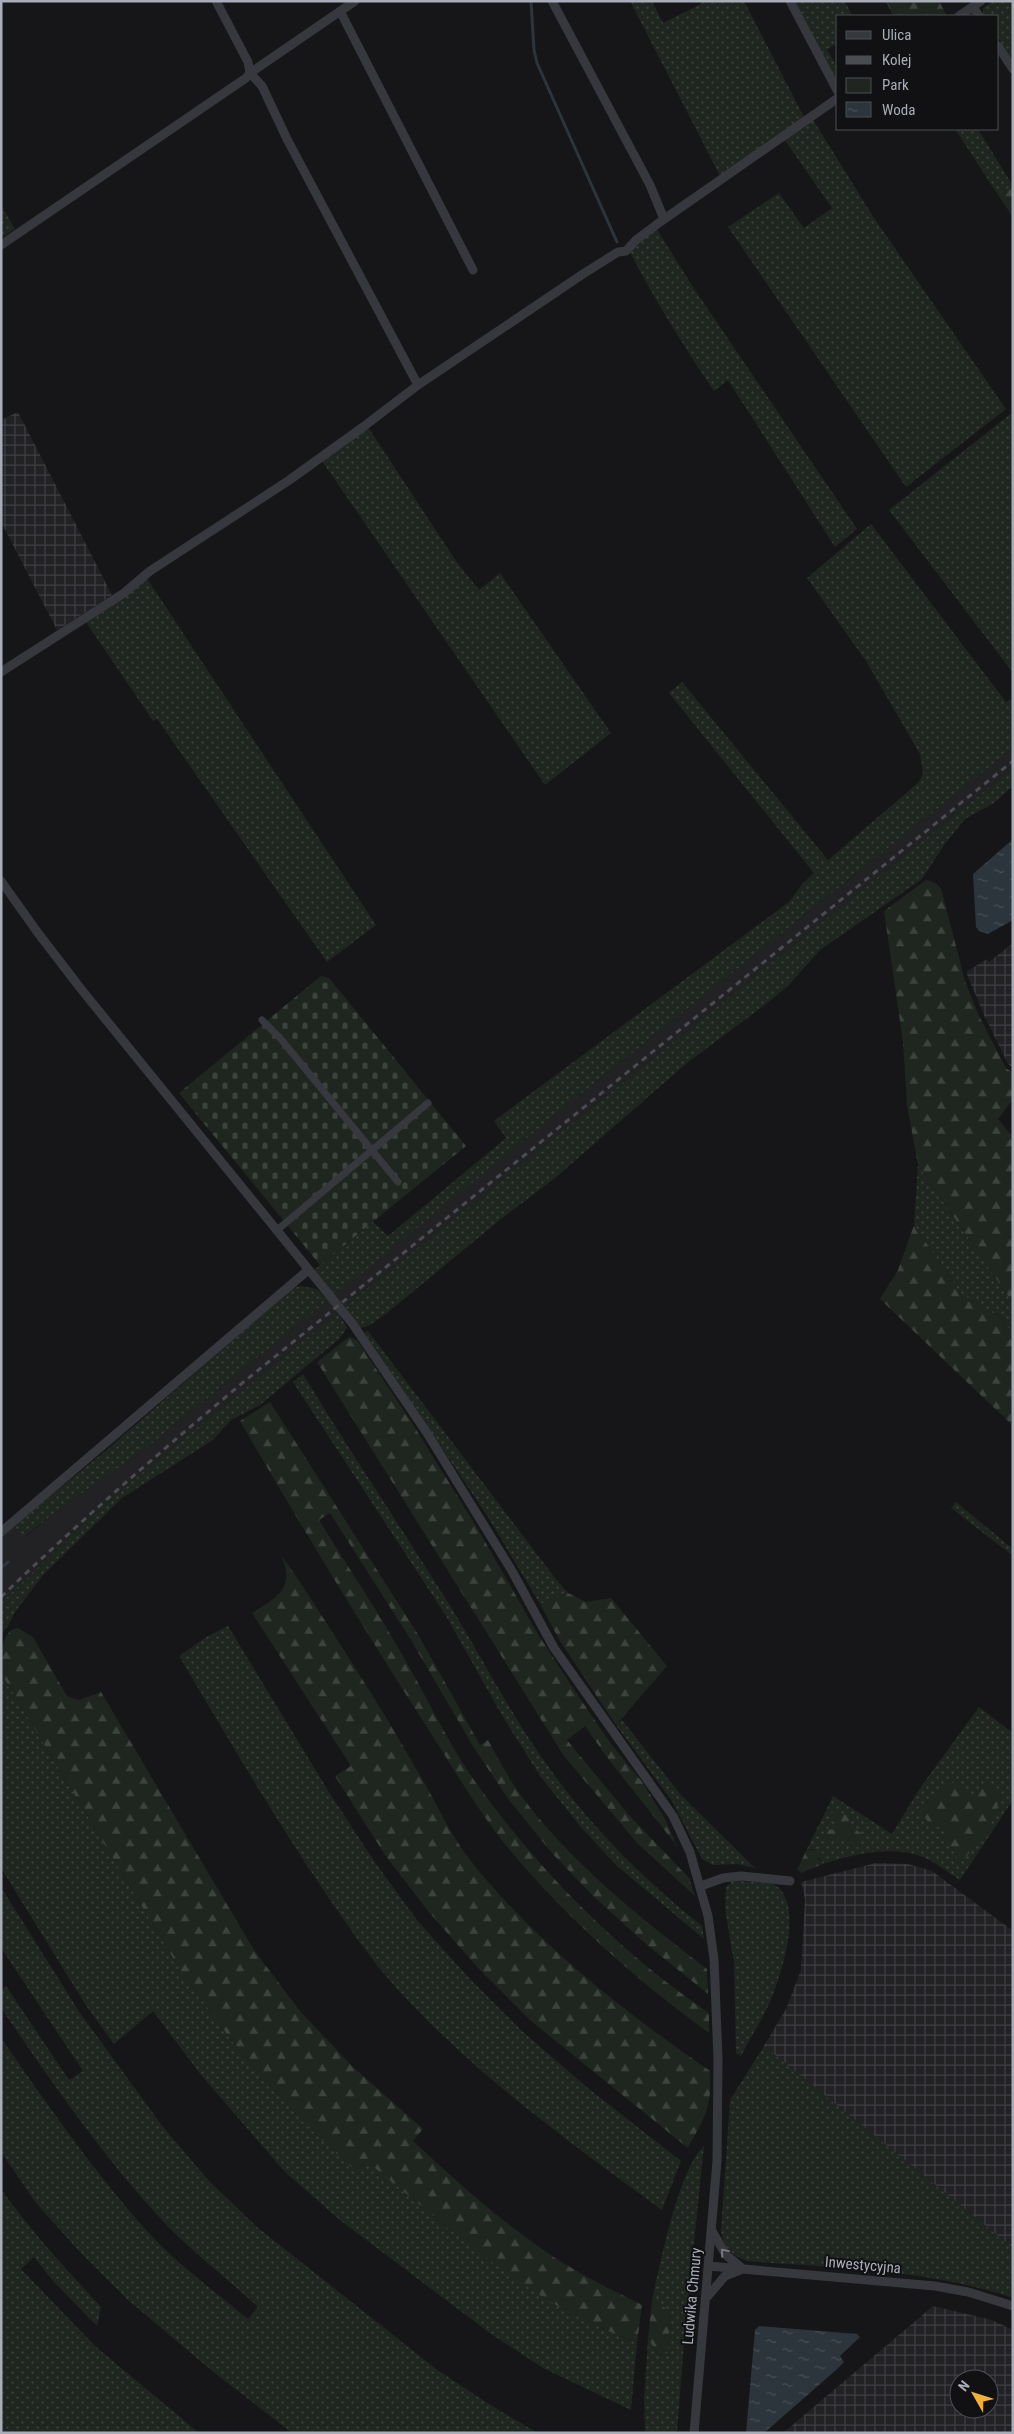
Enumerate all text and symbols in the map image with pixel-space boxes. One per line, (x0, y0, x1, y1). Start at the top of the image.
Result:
legend (836, 15, 999, 130)
text: Ulica (882, 26, 911, 44)
text: Kolej (882, 51, 911, 69)
text: Park (882, 76, 909, 94)
text: Woda (882, 101, 915, 119)
street label: Ludwika Chmury (679, 2247, 705, 2345)
one-way arrow (721, 2249, 730, 2258)
street label: Inwestycyjna (824, 2253, 902, 2277)
north arrow (949, 2369, 999, 2419)
text: N (955, 2377, 973, 2394)

